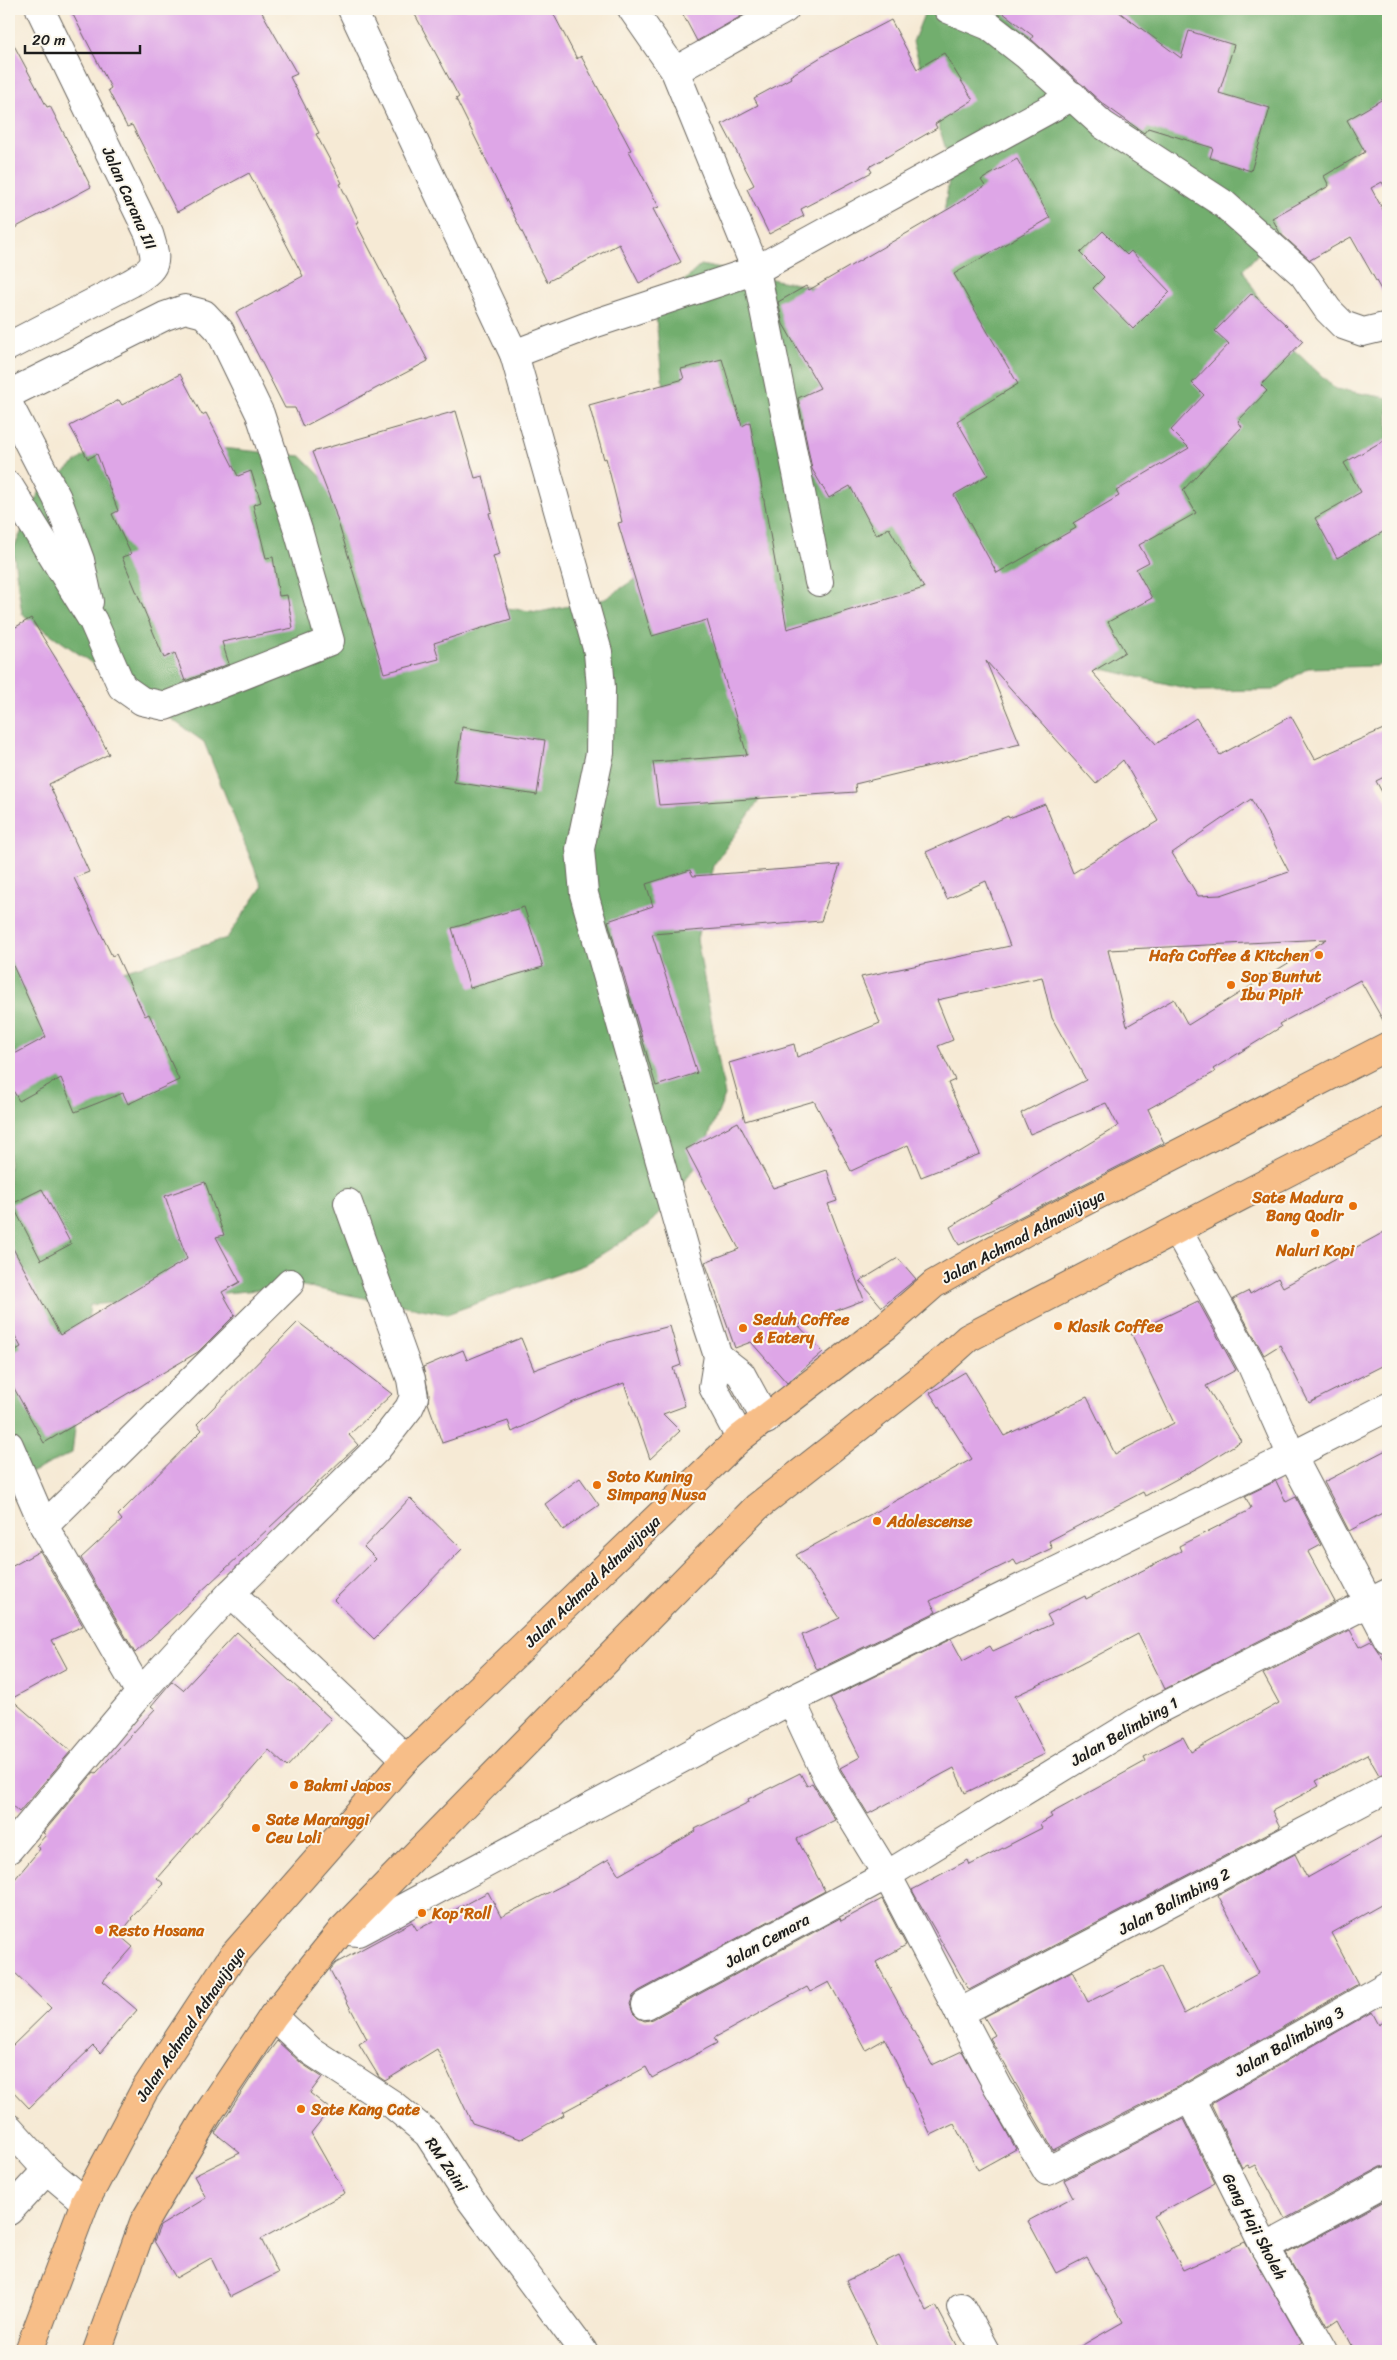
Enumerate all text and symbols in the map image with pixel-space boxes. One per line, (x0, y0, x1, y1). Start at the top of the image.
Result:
scale bar (25, 22, 140, 54)
text: 20 m (32, 27, 66, 53)
street label: Jalan Carana III (93, 141, 165, 255)
place label: Hafa Coffee & Kitchen (1148, 941, 1309, 970)
marker: Hafa Coffee & Kitchen (1313, 949, 1325, 961)
place label: Sop Buntut Ibu Pipit (1240, 962, 1321, 1009)
marker: Sop Buntut Ibu Pipit (1225, 979, 1237, 991)
street label: Jalan Achmad Adnawijaya (935, 1181, 1111, 1292)
place label: Sate Madura Bang Qodir (1251, 1183, 1344, 1230)
marker: Sate Madura Bang Qodir (1347, 1200, 1359, 1212)
marker: Naluri Kopi (1309, 1227, 1321, 1239)
place label: Naluri Kopi (1275, 1236, 1356, 1265)
place label: Seduh Coffee & Eatery (752, 1305, 850, 1352)
place label: Klasik Coffee (1067, 1312, 1164, 1341)
marker: Klasik Coffee (1052, 1320, 1064, 1332)
marker: Seduh Coffee & Eatery (737, 1322, 749, 1334)
place label: Soto Kuning Simpang Nusa (606, 1462, 706, 1509)
marker: Soto Kuning Simpang Nusa (591, 1479, 603, 1491)
street label: Jalan Achmad Adnawijaya (516, 1507, 668, 1655)
place label: Adolescense (886, 1507, 973, 1536)
marker: Adolescense (871, 1515, 883, 1527)
street label: Jalan Belimbing 1 (1064, 1689, 1184, 1775)
place label: Bakmi Japos (304, 1771, 392, 1800)
marker: Bakmi Japos (288, 1779, 300, 1791)
place label: Sate Maranggi Ceu Loli (265, 1805, 371, 1852)
marker: Sate Maranggi Ceu Loli (250, 1822, 262, 1834)
street label: Jalan Balimbing 2 (1112, 1860, 1236, 1944)
place label: Kop'Roll (431, 1899, 493, 1928)
street label: Jalan Cemara (718, 1905, 816, 1976)
marker: Kop'Roll (416, 1907, 428, 1919)
place label: Resto Hosana (108, 1916, 205, 1945)
marker: Resto Hosana (93, 1924, 105, 1936)
street label: Jalan Achmad Adnawijaya (127, 1940, 254, 2108)
street label: Jalan Balimbing 3 (1228, 1998, 1350, 2085)
place label: Sate Kang Cate (310, 2095, 421, 2124)
marker: Sate Kang Cate (295, 2103, 307, 2115)
street label: RM Zaini (417, 2131, 476, 2198)
street label: Gang Haji Sholeh (1214, 2167, 1295, 2285)

